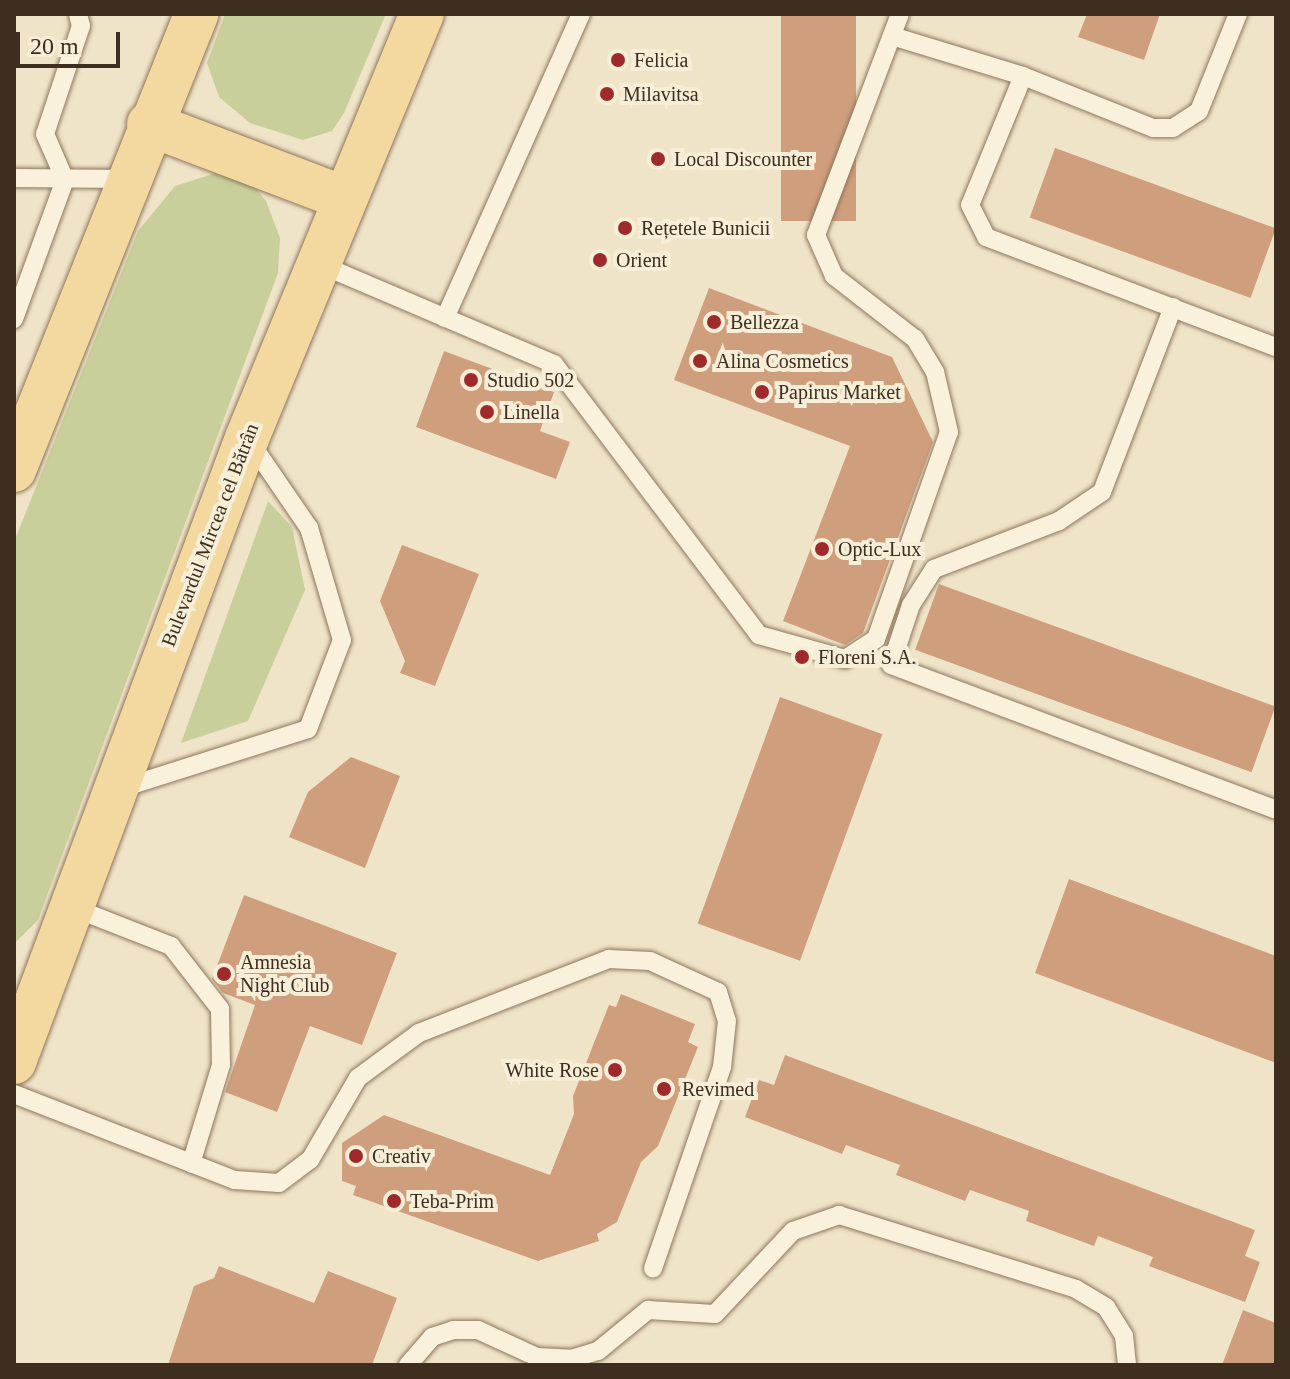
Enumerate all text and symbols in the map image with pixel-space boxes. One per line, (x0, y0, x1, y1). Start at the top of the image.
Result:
scale bar (20, 16, 124, 66)
text: 20 m (30, 33, 79, 59)
place label: Felicia (634, 48, 688, 72)
marker: Felicia (609, 51, 627, 69)
place label: Milavitsa (623, 82, 699, 106)
marker: Milavitsa (598, 85, 616, 103)
place label: Local Discounter (674, 147, 812, 171)
marker: Local Discounter (649, 150, 667, 168)
place label: Rețetele Bunicii (641, 216, 770, 240)
marker: Rețetele Bunicii (616, 219, 634, 237)
place label: Orient (616, 248, 667, 272)
marker: Orient (591, 251, 609, 269)
place label: Bellezza (730, 310, 799, 334)
marker: Bellezza (705, 313, 723, 331)
place label: Alina Cosmetics (716, 349, 849, 373)
marker: Alina Cosmetics (691, 352, 709, 370)
place label: Studio 502 (487, 368, 574, 392)
marker: Studio 502 (462, 371, 480, 389)
place label: Papirus Market (778, 380, 901, 404)
marker: Papirus Market (753, 383, 771, 401)
place label: Linella (503, 400, 560, 424)
marker: Linella (478, 403, 496, 421)
street label: Bulevardul Mircea cel Bătrân (156, 420, 264, 650)
place label: Optic-Lux (838, 537, 921, 561)
marker: Optic-Lux (813, 540, 831, 558)
place label: Floreni S.A. (818, 645, 916, 669)
marker: Floreni S.A. (793, 648, 811, 666)
place label: Amnesia Night Club (240, 950, 329, 997)
marker: Amnesia Night Club (215, 965, 233, 983)
place label: White Rose (505, 1058, 599, 1082)
marker: White Rose (606, 1061, 624, 1079)
place label: Revimed (682, 1077, 754, 1101)
marker: Revimed (653, 1078, 675, 1100)
place label: Creativ (372, 1144, 431, 1168)
marker: Creativ (347, 1147, 365, 1165)
place label: Teba-Prim (410, 1189, 494, 1213)
marker: Teba-Prim (385, 1192, 403, 1210)

